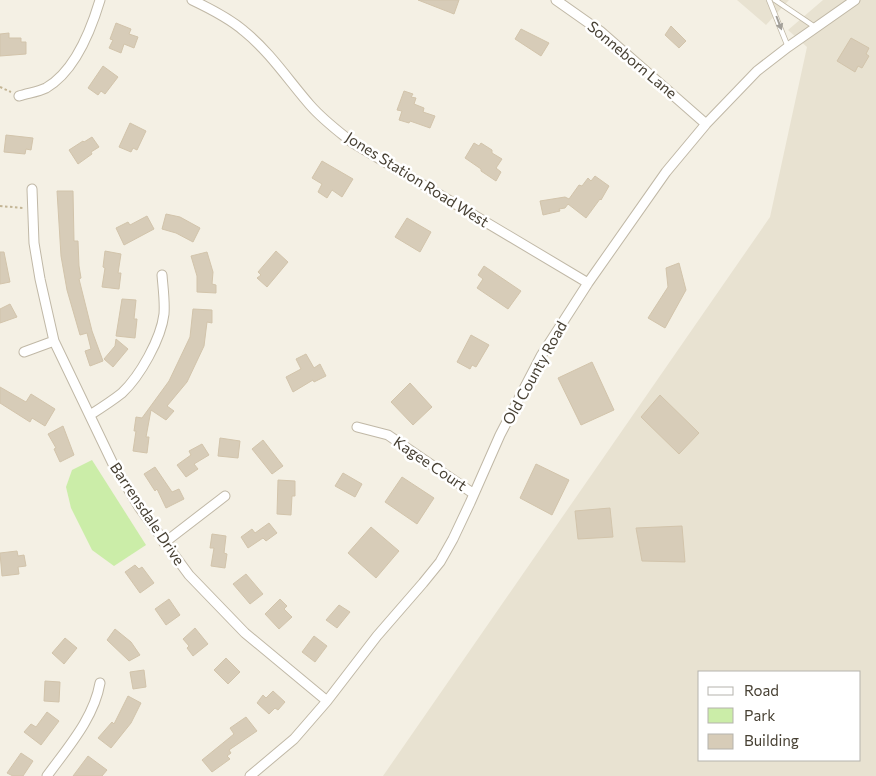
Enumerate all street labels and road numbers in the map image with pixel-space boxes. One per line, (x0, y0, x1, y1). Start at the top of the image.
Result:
street label: Sonneborn Lane (584, 17, 681, 102)
street label: Jones Station Road West (343, 128, 493, 231)
street label: Old County Road (498, 318, 570, 427)
street label: Kagee Court (391, 432, 471, 494)
street label: Barrensdale Drive (107, 459, 189, 568)

